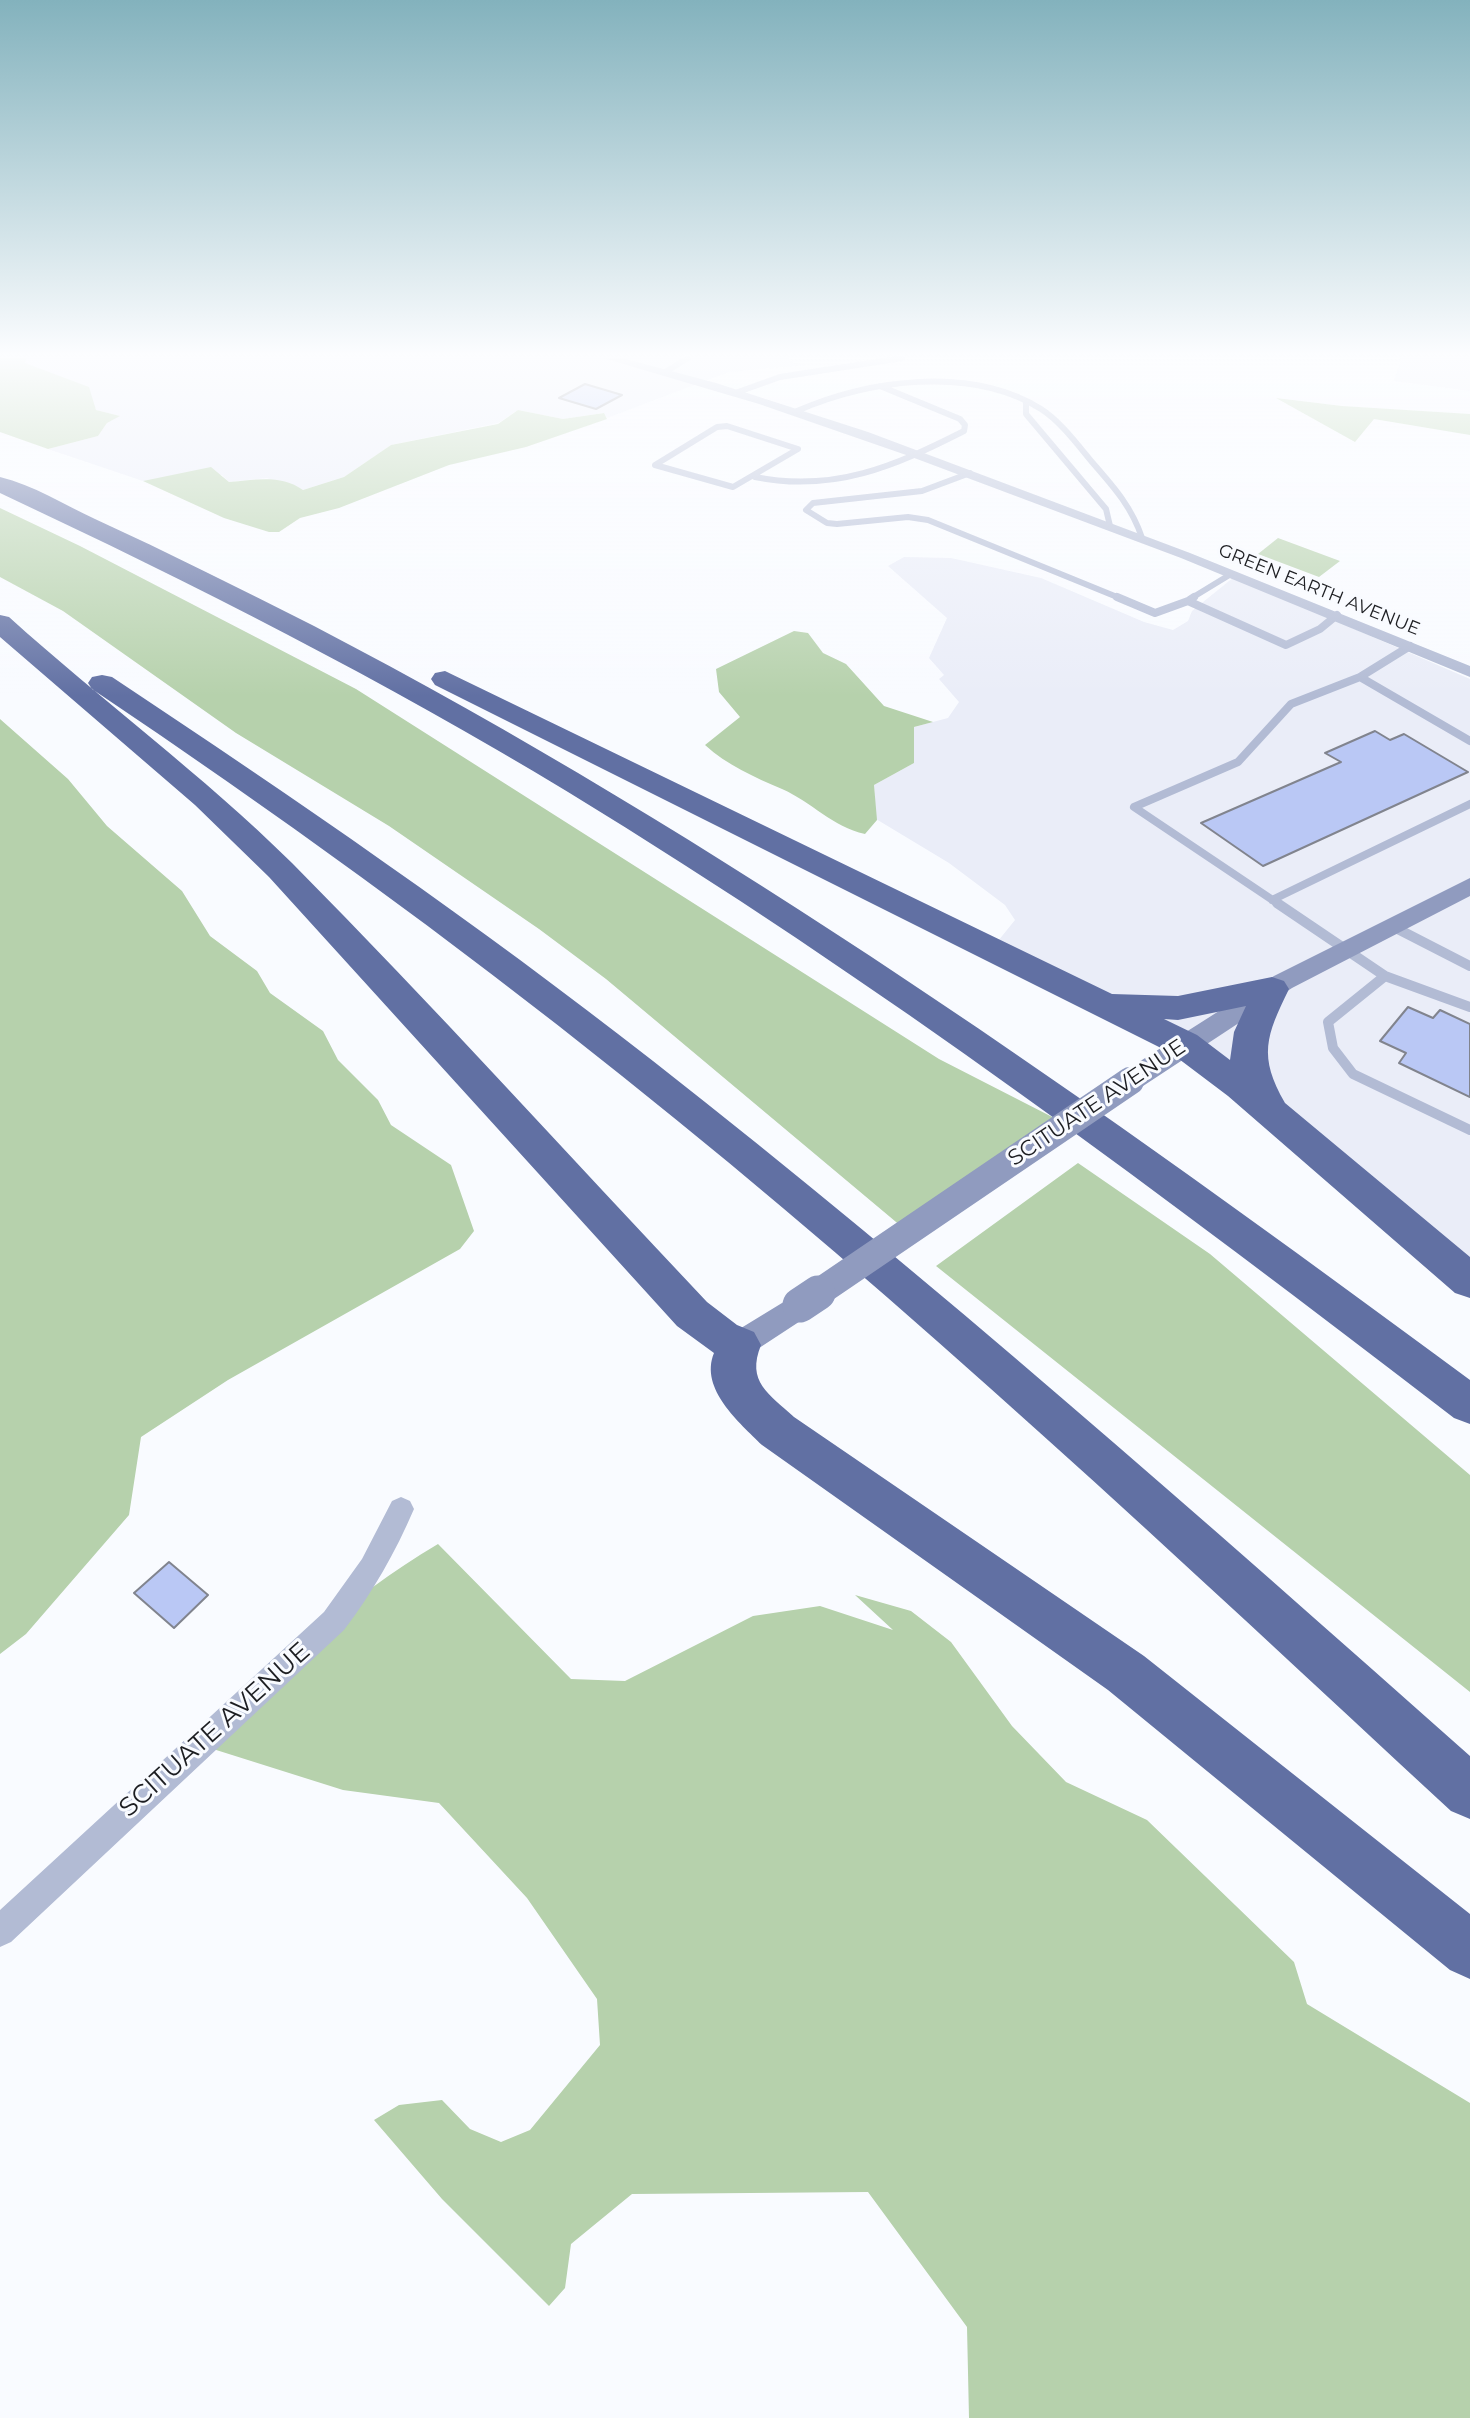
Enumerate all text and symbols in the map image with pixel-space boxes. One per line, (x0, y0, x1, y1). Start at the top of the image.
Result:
street label: GREEN EARTH AVENUE (1215, 540, 1423, 640)
street label: SCITUATE AVENUE (1003, 1034, 1191, 1172)
street label: SCITUATE AVENUE (113, 1636, 317, 1824)

